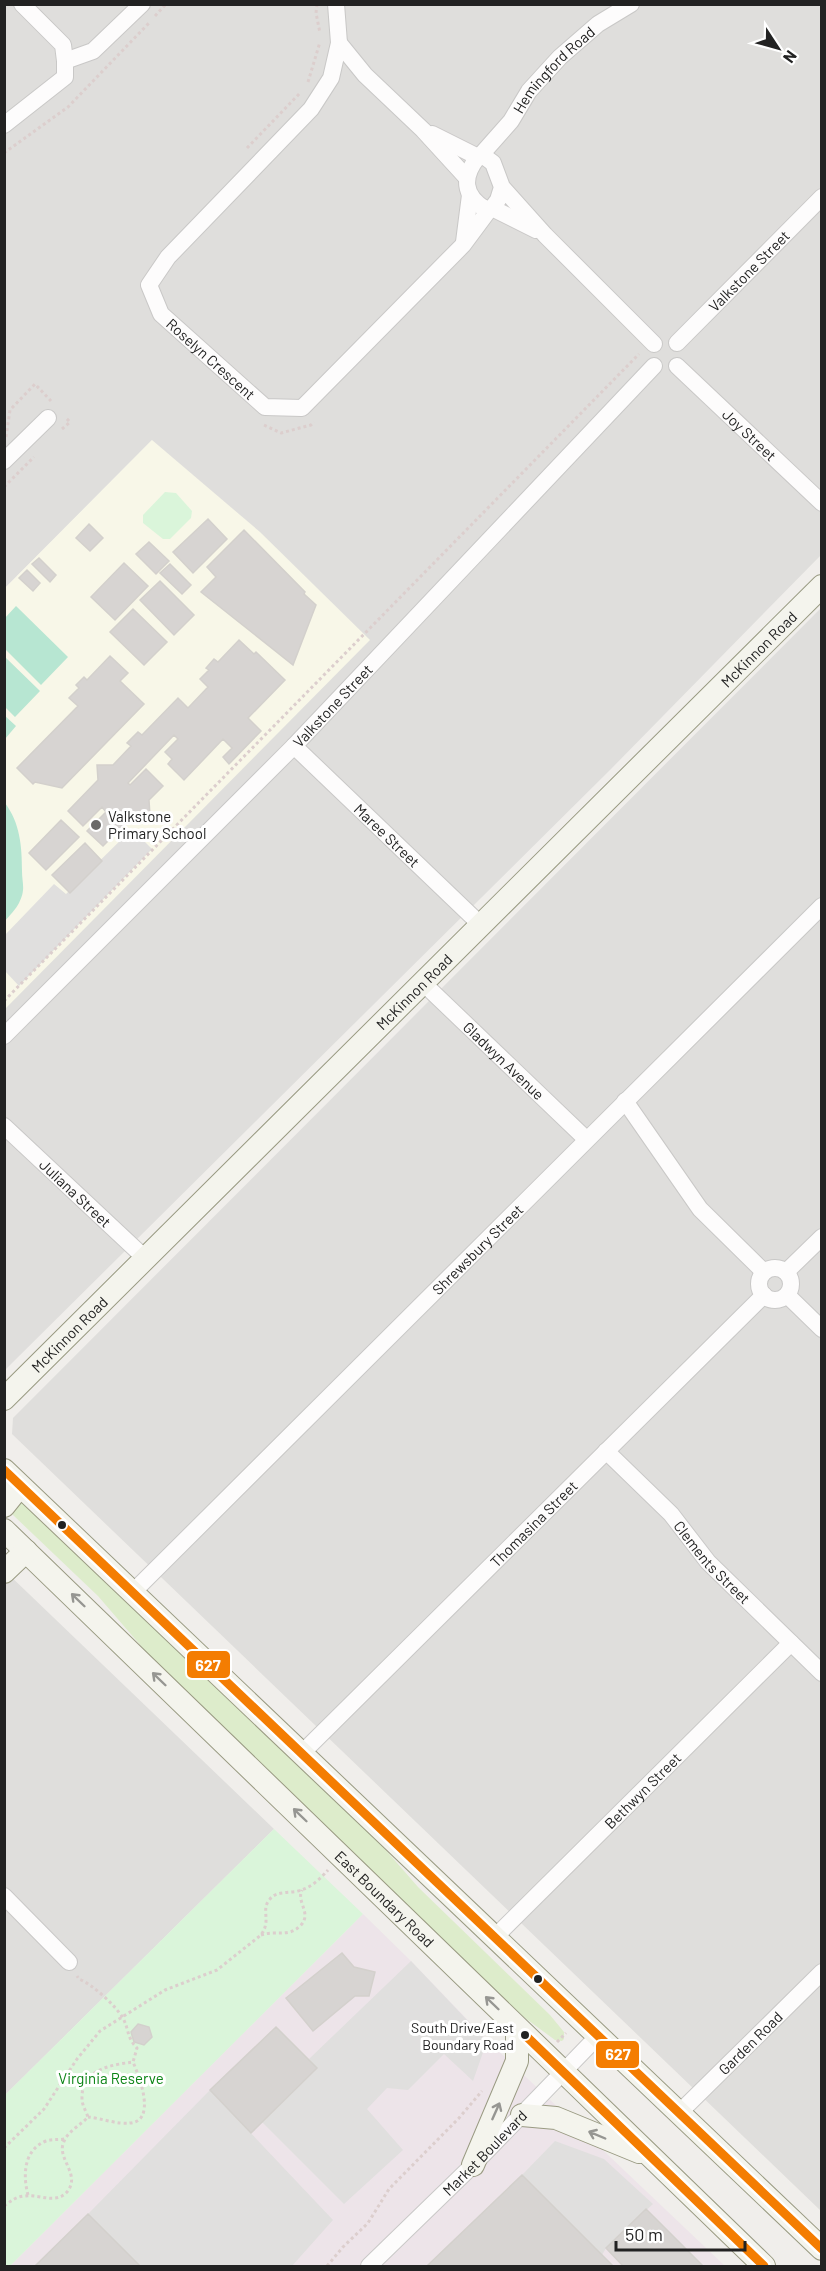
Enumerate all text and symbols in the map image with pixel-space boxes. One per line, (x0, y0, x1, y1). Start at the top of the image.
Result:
north arrow (748, 18, 808, 78)
street label: Hemingford Road (509, 22, 598, 116)
text: N (780, 47, 801, 67)
street label: Valkstone Street (705, 226, 793, 315)
street label: Roselyn Crescent (163, 314, 259, 403)
street label: Joy Street (719, 405, 780, 464)
street label: McKinnon Road (717, 607, 801, 691)
street label: Valkstone Street (289, 660, 376, 751)
street label: Maree Street (351, 800, 424, 871)
place label: Valkstone Primary School (108, 807, 206, 842)
marker: Valkstone Primary School (89, 818, 103, 832)
street label: McKinnon Road (372, 950, 456, 1033)
street label: Gladwyn Avenue (460, 1018, 548, 1103)
street label: Juliana Street (36, 1155, 115, 1231)
street label: Shrewsbury Street (428, 1200, 527, 1298)
street label: McKinnon Road (27, 1292, 111, 1376)
street label: Thomasina Street (486, 1476, 581, 1571)
street label: Clements Street (670, 1517, 754, 1607)
unlabelled marker (56, 1519, 68, 1531)
one-way arrow (70, 1593, 85, 1608)
line badge: 627 (186, 1650, 231, 1679)
text: 627 (195, 1655, 221, 1674)
one-way arrow (152, 1672, 167, 1687)
street label: Bethwyn Street (601, 1749, 685, 1832)
one-way arrow (292, 1807, 307, 1822)
street label: East Boundary Road (331, 1847, 438, 1951)
unlabelled marker (532, 1973, 544, 1985)
one-way arrow (484, 1996, 499, 2010)
street label: Garden Road (714, 2007, 786, 2078)
place label: South Drive/East Boundary Road (411, 2019, 514, 2053)
marker: South Drive/East Boundary Road (519, 2029, 531, 2041)
line badge: 627 (595, 2040, 640, 2069)
text: 627 (605, 2044, 631, 2063)
park label: Virginia Reserve (58, 2069, 164, 2087)
one-way arrow (491, 2103, 503, 2121)
street label: Market Boulevard (439, 2106, 530, 2199)
one-way arrow (589, 2129, 607, 2140)
scale bar (616, 2214, 745, 2252)
text: 50 m (625, 2223, 663, 2245)

